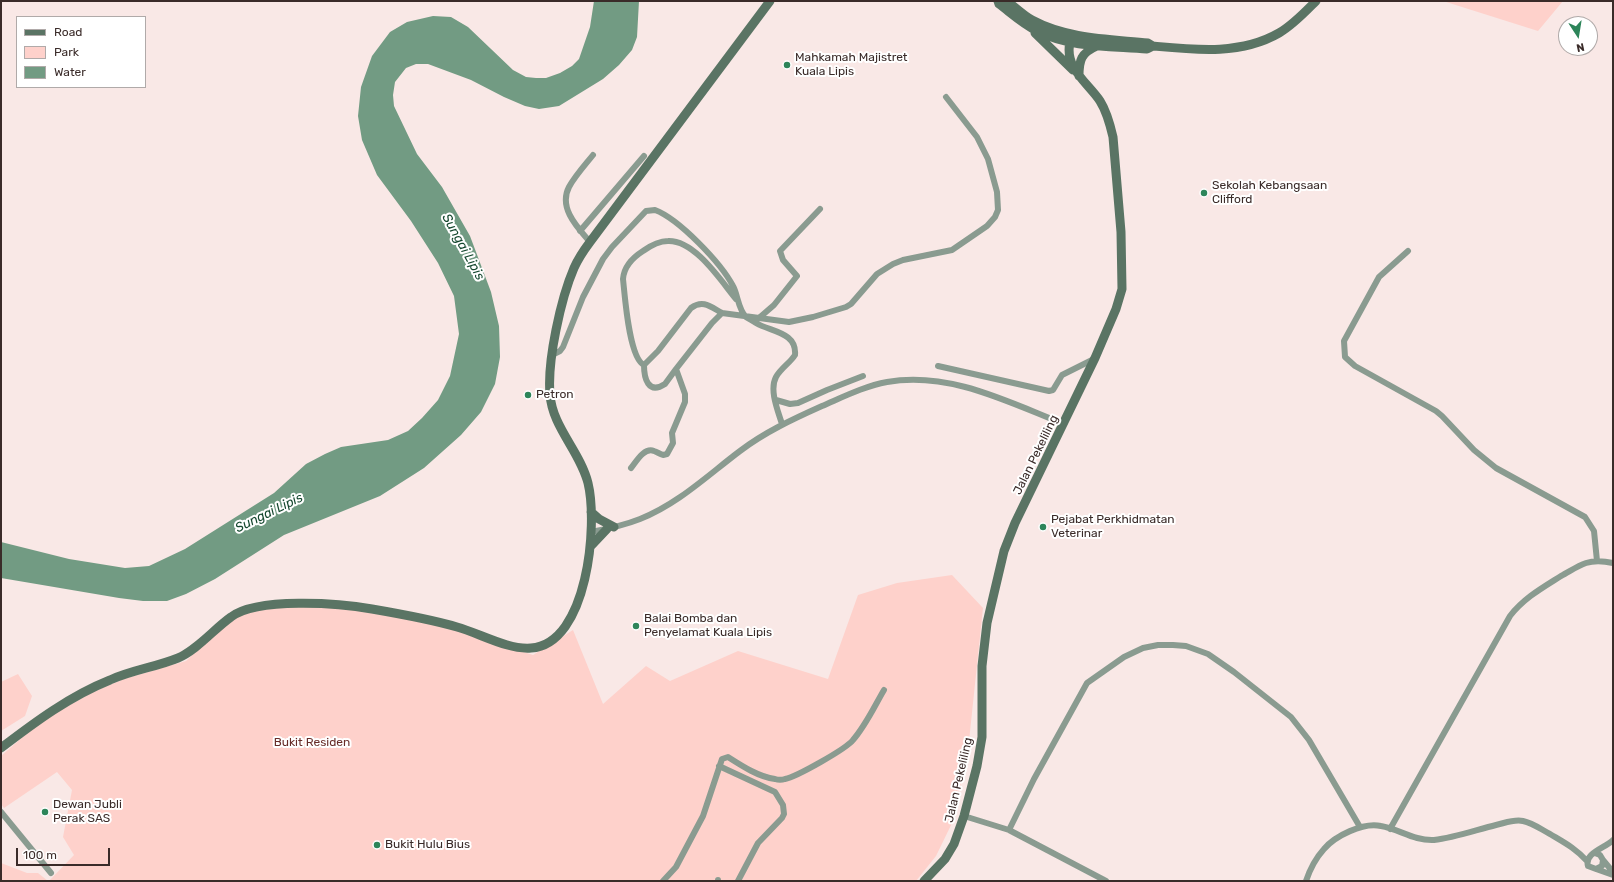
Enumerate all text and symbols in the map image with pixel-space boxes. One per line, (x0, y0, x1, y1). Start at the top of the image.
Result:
legend (16, 16, 146, 88)
north arrow (1558, 16, 1598, 56)
text: Road (54, 25, 82, 39)
text: N (1575, 40, 1586, 54)
text: Park (54, 45, 79, 59)
place label: Mahkamah Majistret Kuala Lipis (795, 51, 908, 79)
marker: Mahkamah Majistret Kuala Lipis (782, 60, 792, 70)
text: Water (54, 65, 86, 79)
place label: Sekolah Kebangsaan Clifford (1212, 179, 1327, 207)
marker: Sekolah Kebangsaan Clifford (1199, 188, 1209, 198)
water label: Sungai Lipis (438, 211, 488, 283)
place label: Petron (536, 388, 574, 402)
marker: Petron (523, 390, 533, 400)
street label: Jalan Pekeliling (1010, 413, 1062, 497)
water label: Sungai Lipis (233, 490, 305, 536)
place label: Pejabat Perkhidmatan Veterinar (1051, 513, 1175, 541)
marker: Pejabat Perkhidmatan Veterinar (1038, 522, 1048, 532)
place label: Balai Bomba dan Penyelamat Kuala Lipis (644, 612, 772, 640)
marker: Balai Bomba dan Penyelamat Kuala Lipis (631, 621, 641, 631)
park label: Bukit Residen (274, 736, 350, 750)
street label: Jalan Pekeliling (942, 736, 976, 824)
place label: Dewan Jubli Perak SAS (53, 798, 122, 826)
marker: Dewan Jubli Perak SAS (40, 807, 50, 817)
place label: Bukit Hulu Bius (385, 838, 470, 852)
scale bar (18, 840, 112, 866)
marker: Bukit Hulu Bius (372, 840, 382, 850)
text: 100 m (23, 848, 57, 862)

